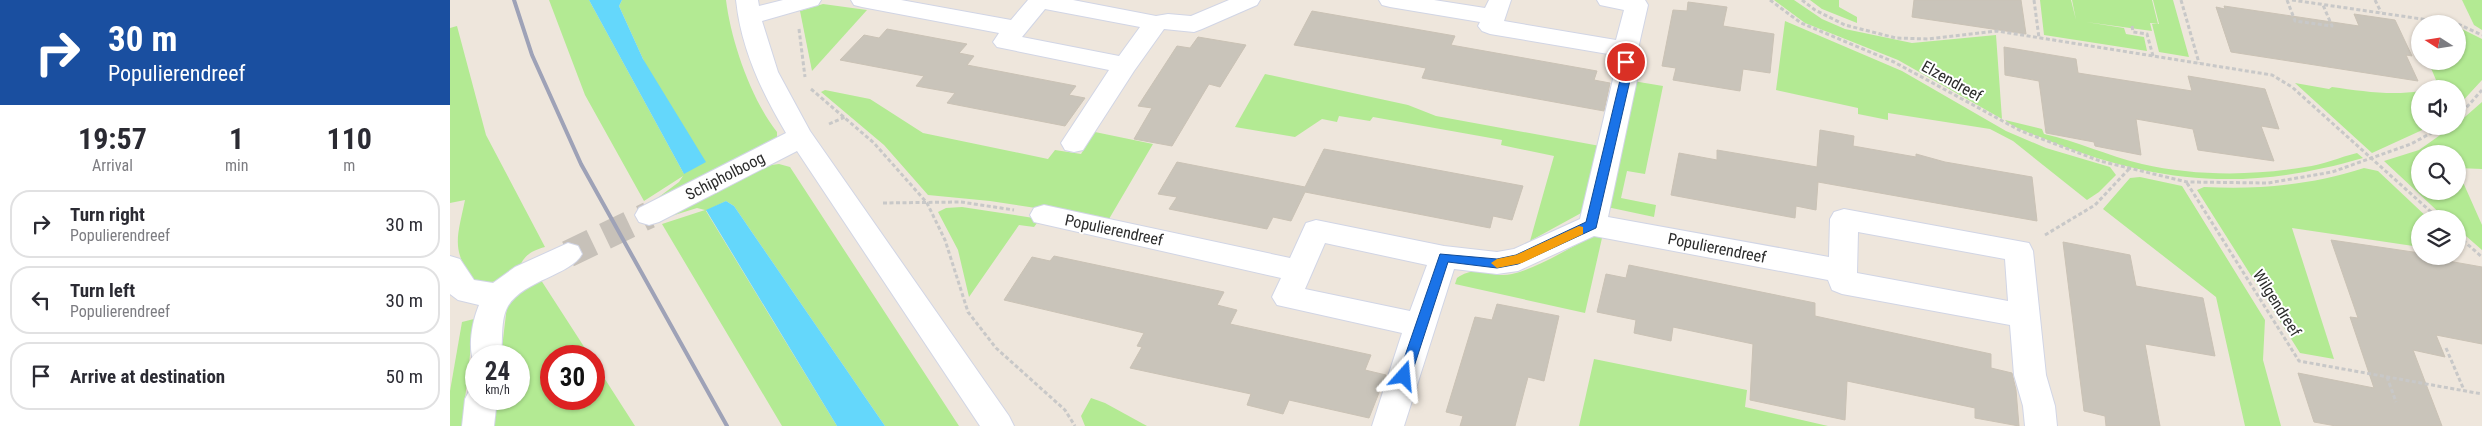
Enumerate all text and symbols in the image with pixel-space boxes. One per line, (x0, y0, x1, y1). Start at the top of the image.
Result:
north arrow (2411, 15, 2466, 70)
map controls (2411, 15, 2466, 265)
text: 30 m (108, 19, 177, 60)
icon: right (25, 20, 90, 85)
pin (1605, 41, 1647, 83)
icon: arrive (1612, 48, 1640, 76)
street label: Elzendreef (1918, 57, 1986, 105)
text: Populierendreef (108, 61, 245, 86)
button: sound (2411, 80, 2466, 135)
text: 19:57 (78, 121, 147, 156)
text: 1 (229, 121, 244, 156)
text: 110 (326, 121, 372, 156)
button: search (2411, 145, 2466, 200)
street label: Schipholboog (682, 148, 768, 204)
text: Arrival (92, 156, 133, 175)
text: min (225, 156, 248, 175)
text: m (343, 156, 355, 175)
text: Turn right (70, 203, 145, 226)
icon: right (27, 210, 55, 238)
street label: Populierendreef (1063, 210, 1165, 250)
button: layers (2411, 210, 2466, 265)
text: 30 m (386, 213, 423, 236)
text: Populierendreef (70, 226, 170, 245)
street label: Populierendreef (1666, 229, 1768, 267)
street label: Wilgendreef (2249, 266, 2305, 340)
text: Turn left (70, 279, 135, 302)
icon: left (27, 286, 55, 314)
text: 30 m (386, 289, 423, 312)
text: Populierendreef (70, 302, 170, 321)
speed limit sign: 30 (540, 345, 605, 410)
position arrow (1377, 349, 1429, 401)
text: 24 (485, 357, 510, 386)
icon: arrive (27, 362, 55, 390)
text: Arrive at destination (70, 365, 225, 388)
text: 50 m (386, 365, 423, 388)
text: km/h (485, 383, 510, 397)

